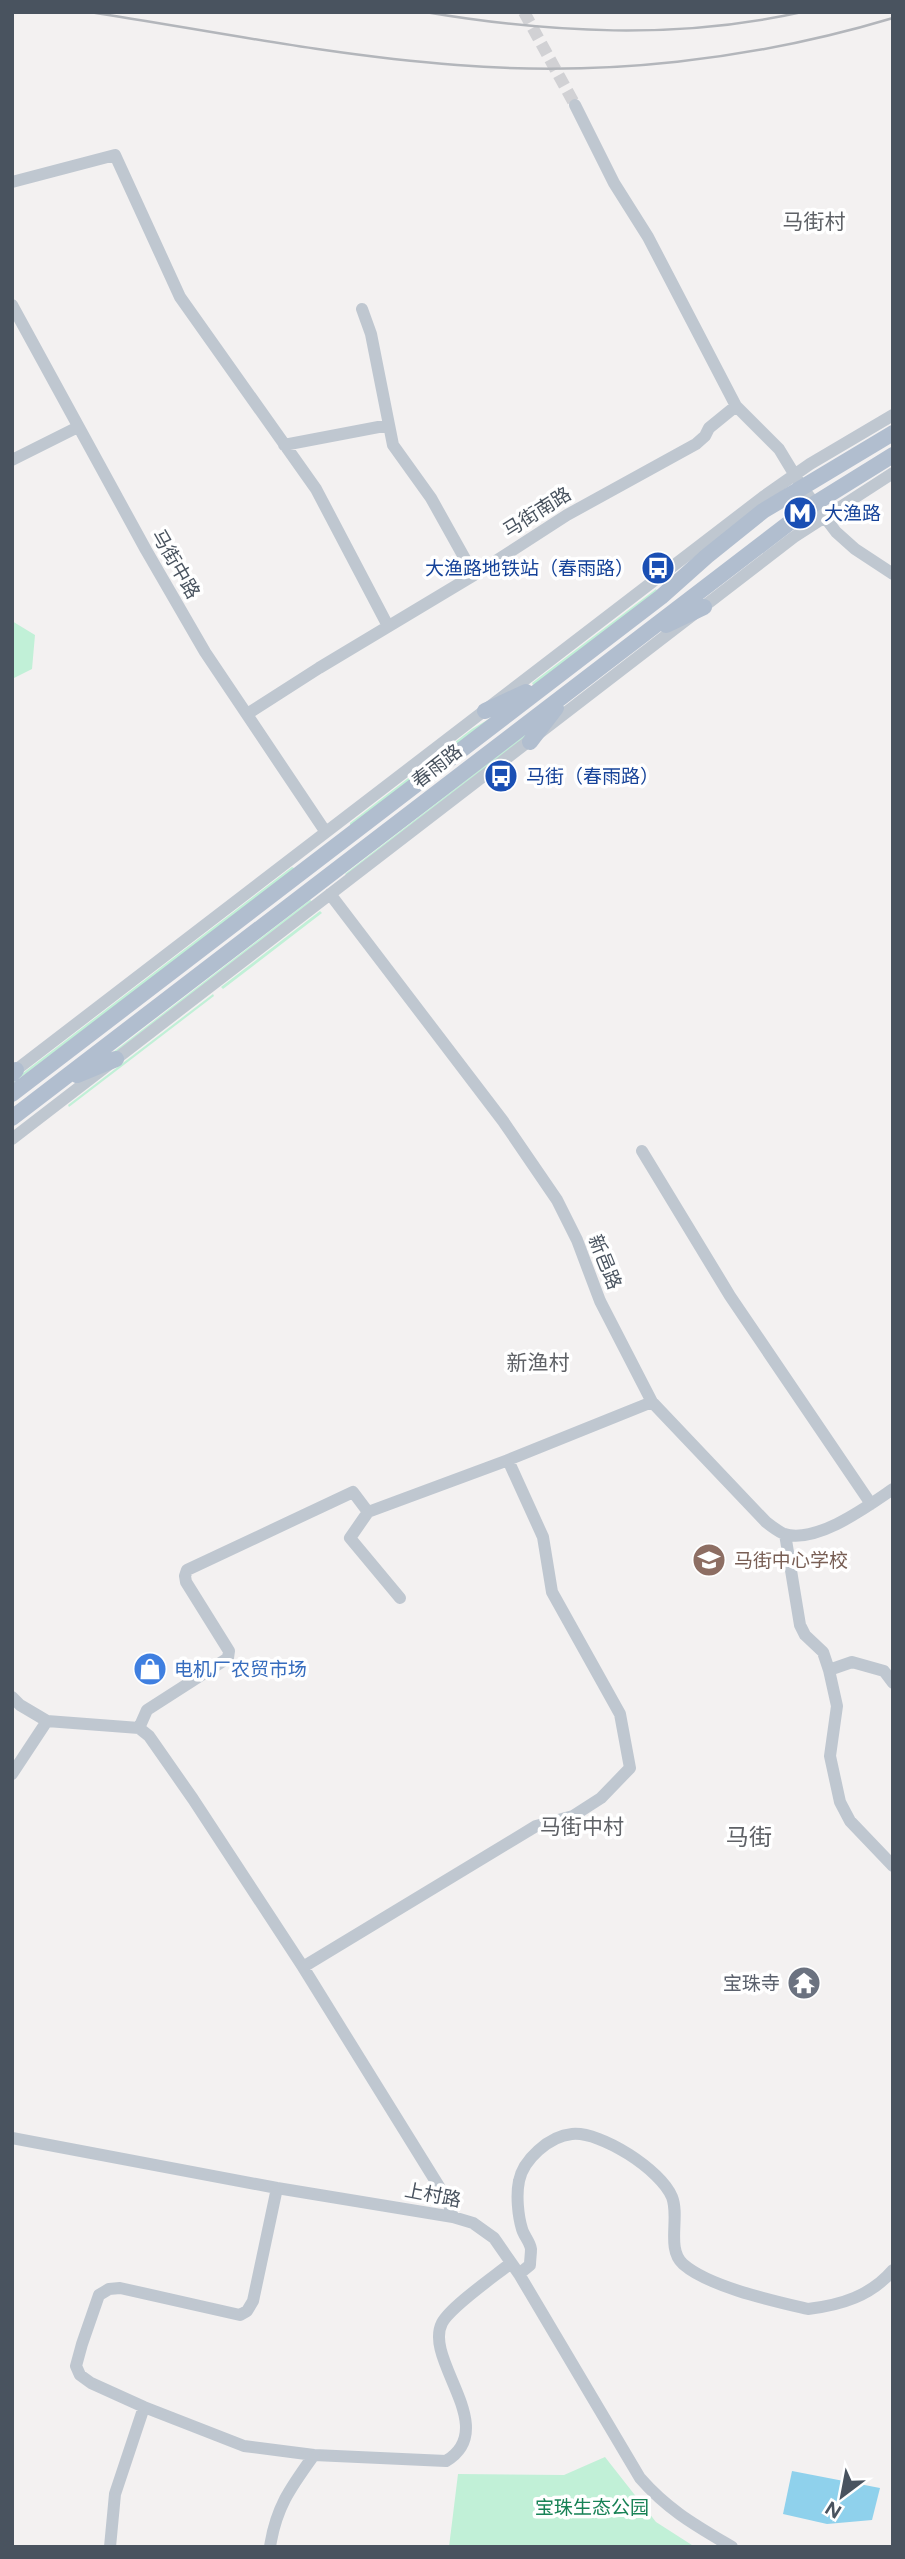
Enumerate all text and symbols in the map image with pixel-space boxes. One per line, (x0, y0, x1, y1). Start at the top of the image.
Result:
district label: 马街村 (783, 209, 846, 234)
street label: 马街南路 (499, 482, 575, 542)
metro station icon: 大渔路 (781, 494, 819, 532)
place label: 大渔路 (824, 502, 881, 525)
street label: 马街中路 (147, 525, 205, 603)
bus stop icon: 大渔路地铁站（春雨路） (639, 549, 677, 587)
place label: 大渔路地铁站（春雨路） (425, 557, 634, 580)
street label: 春雨路 (407, 739, 467, 793)
bus stop icon: 马街（春雨路） (482, 757, 520, 795)
place label: 马街（春雨路） (526, 765, 659, 788)
street label: 新邑路 (584, 1231, 626, 1293)
district label: 新渔村 (507, 1350, 570, 1375)
school or university icon: 马街中心学校 (690, 1541, 728, 1579)
place label: 马街中心学校 (734, 1549, 848, 1572)
shop icon: 电机厂农贸市场 (131, 1650, 169, 1688)
place label: 电机厂农贸市场 (174, 1658, 307, 1681)
district label: 马街中村 (540, 1814, 624, 1839)
district label: 马街 (726, 1823, 772, 1851)
temple icon: 宝珠寺 (785, 1964, 823, 2002)
place label: 宝珠寺 (723, 1972, 780, 1995)
street label: 上村路 (403, 2178, 463, 2212)
north arrow (807, 2461, 877, 2531)
park label: 宝珠生态公园 (535, 2496, 649, 2519)
text: N (821, 2496, 846, 2524)

